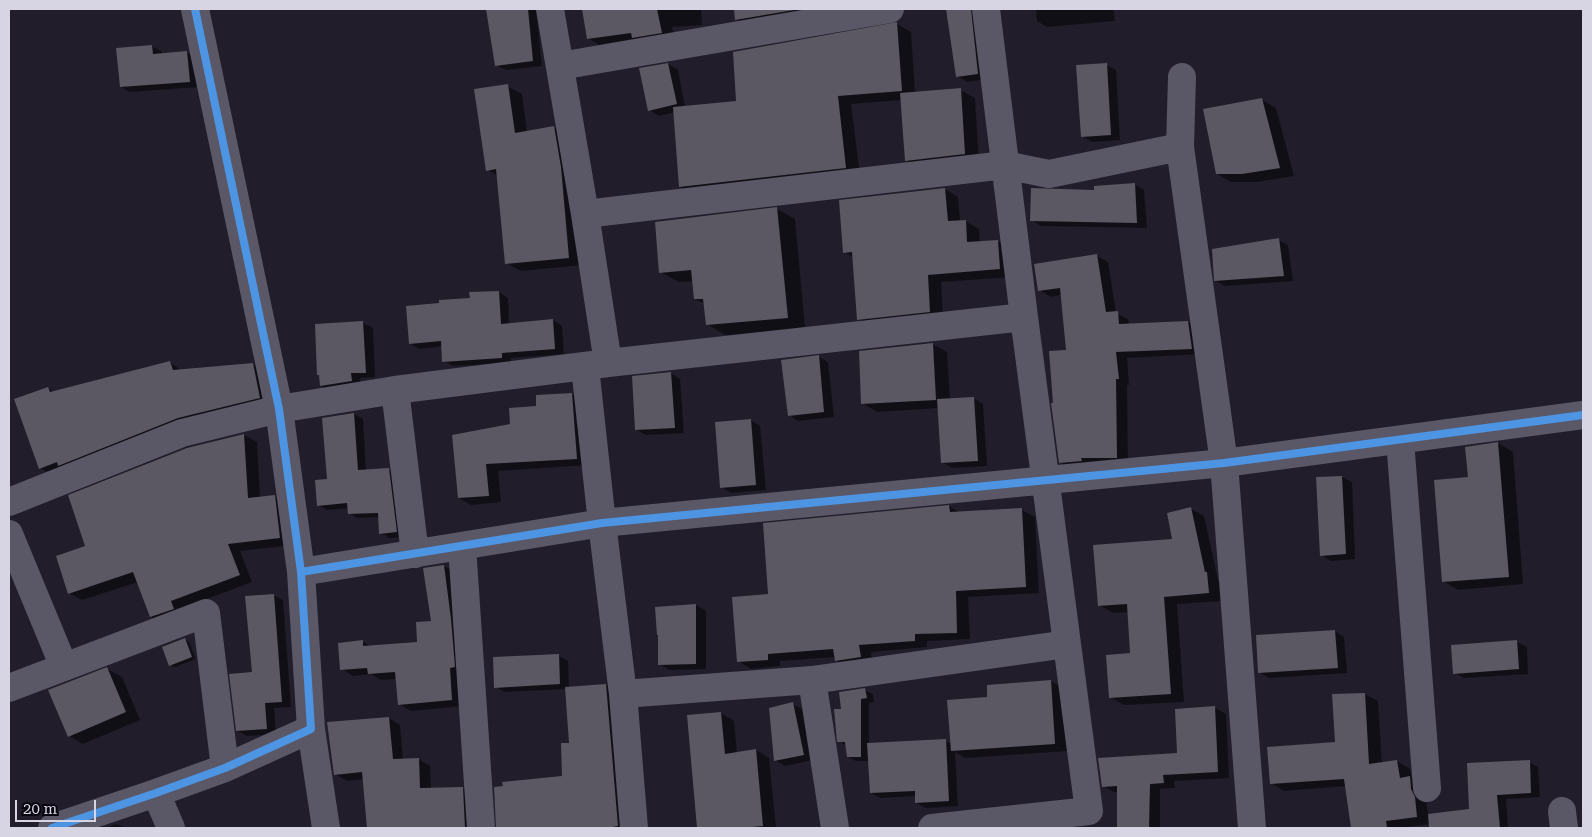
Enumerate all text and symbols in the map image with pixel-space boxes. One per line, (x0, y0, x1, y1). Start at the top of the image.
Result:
scale bar (18, 790, 99, 822)
text: 20 m (23, 800, 57, 818)

